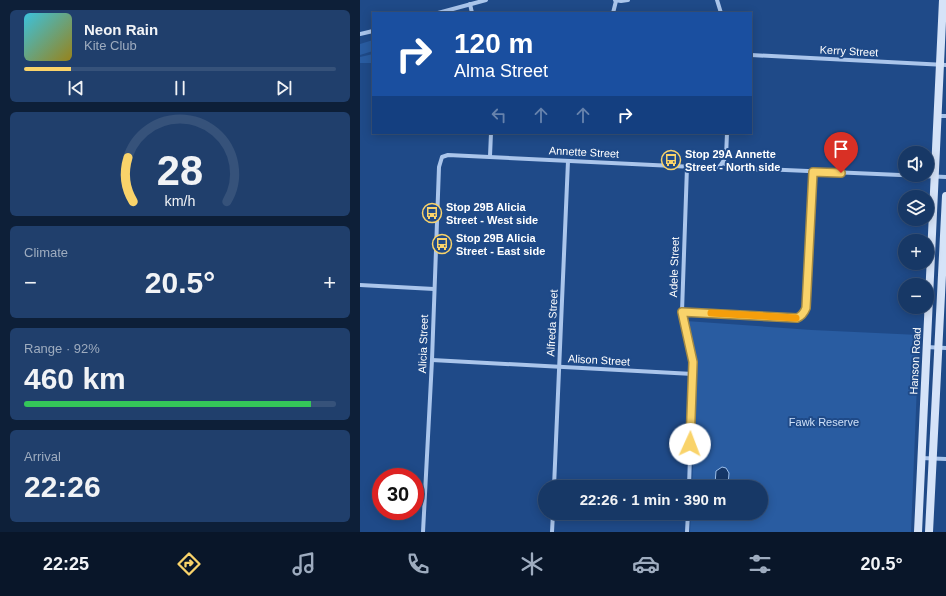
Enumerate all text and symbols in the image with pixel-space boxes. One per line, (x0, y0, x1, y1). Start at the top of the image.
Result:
text: Neon Rain (84, 21, 158, 38)
icon: right (388, 28, 440, 80)
text: 120 m (454, 28, 533, 59)
text: Kite Club (84, 38, 137, 53)
street label: Kerry Street (819, 43, 879, 59)
text: Alma Street (454, 61, 548, 81)
icon: previous (65, 77, 87, 99)
icon: pause (169, 77, 191, 99)
icon: next (273, 77, 295, 99)
icon: left (488, 104, 510, 126)
icon: ahead (530, 104, 552, 126)
icon: ahead (572, 104, 594, 126)
icon: right (614, 104, 636, 126)
pin (824, 132, 858, 173)
icon: arrive (830, 138, 852, 160)
street label: Annette Street (549, 144, 619, 160)
map controls (898, 146, 934, 314)
button: sound (898, 146, 934, 182)
text: 28 (157, 147, 203, 194)
place label: Stop 29A Annette Street - North side (685, 148, 780, 173)
bus stop icon: Stop 29A Annette Street - North side (660, 149, 682, 171)
button: layers (898, 190, 934, 226)
text: km/h (165, 193, 196, 209)
place label: Stop 29B Alicia Street - West side (446, 201, 538, 226)
bus stop icon: Stop 29B Alicia Street - West side (421, 202, 443, 224)
place label: Stop 29B Alicia Street - East side (456, 232, 545, 257)
bus stop icon: Stop 29B Alicia Street - East side (431, 233, 453, 255)
button: + (898, 234, 934, 270)
street label: Adele Street (667, 237, 681, 297)
text: Climate (24, 245, 68, 260)
text: 20.5° (145, 266, 215, 299)
text: − (24, 270, 37, 295)
text: + (323, 270, 336, 295)
button: − (898, 278, 934, 314)
street label: Alfreda Street (544, 289, 560, 357)
street label: Alicia Street (416, 314, 430, 374)
street label: Hanson Road (907, 327, 923, 395)
text: Range · 92% (24, 341, 100, 356)
street label: Alison Street (568, 352, 630, 368)
text: 460 km (24, 362, 126, 395)
park label: Fawk Reserve (789, 416, 859, 428)
position arrow (669, 423, 711, 465)
text: Arrival (24, 449, 61, 464)
speed limit sign: 30 (372, 468, 424, 520)
text: 22:26 (24, 470, 101, 503)
text: 22:26 · 1 min · 390 m (580, 491, 726, 508)
icon: directions (175, 550, 203, 578)
icon: music (290, 550, 318, 578)
icon: phone (404, 550, 432, 578)
icon: climate (518, 550, 546, 578)
icon: car (632, 550, 660, 578)
icon: filters (746, 550, 774, 578)
text: 22:25 (43, 554, 89, 574)
text: 20.5° (861, 554, 903, 574)

